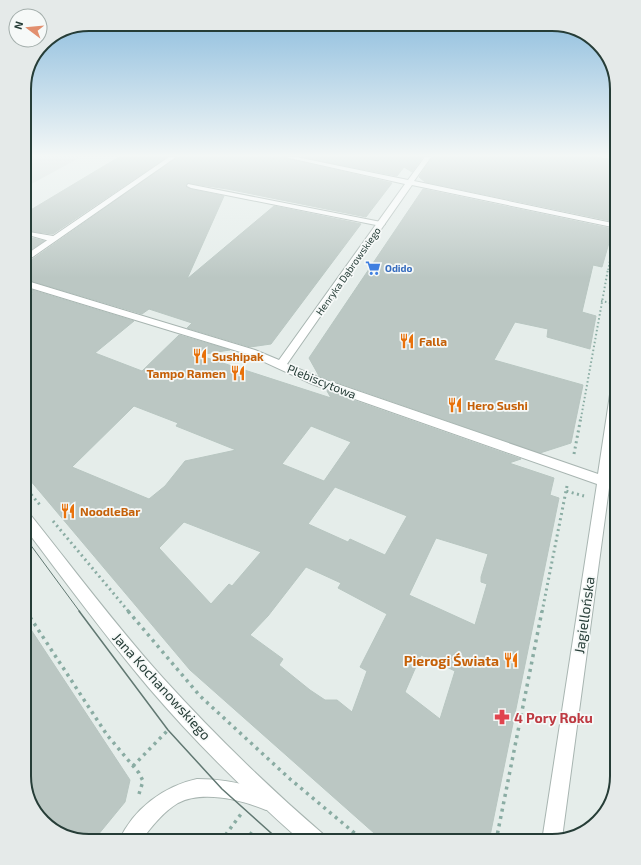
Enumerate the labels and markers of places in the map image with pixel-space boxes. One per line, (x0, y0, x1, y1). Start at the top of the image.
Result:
supermarket icon: Odido (364, 259, 382, 277)
place label: Odido (385, 262, 413, 274)
restaurant icon: Falla (398, 332, 416, 350)
place label: Falla (419, 334, 447, 348)
restaurant icon: Sushipak (191, 347, 209, 365)
place label: Sushipak (212, 349, 264, 363)
restaurant icon: Tampo Ramen (229, 364, 247, 382)
place label: Tampo Ramen (146, 366, 226, 380)
restaurant icon: Hero Sushi (446, 396, 464, 414)
place label: Hero Sushi (467, 398, 528, 412)
restaurant icon: NoodleBar (59, 502, 77, 520)
place label: NoodleBar (80, 504, 140, 518)
restaurant icon: Pierogi Świata (502, 651, 520, 669)
place label: Pierogi Świata (404, 652, 499, 669)
pharmacy icon: 4 Pory Roku (493, 708, 511, 726)
place label: 4 Pory Roku (514, 709, 593, 726)

